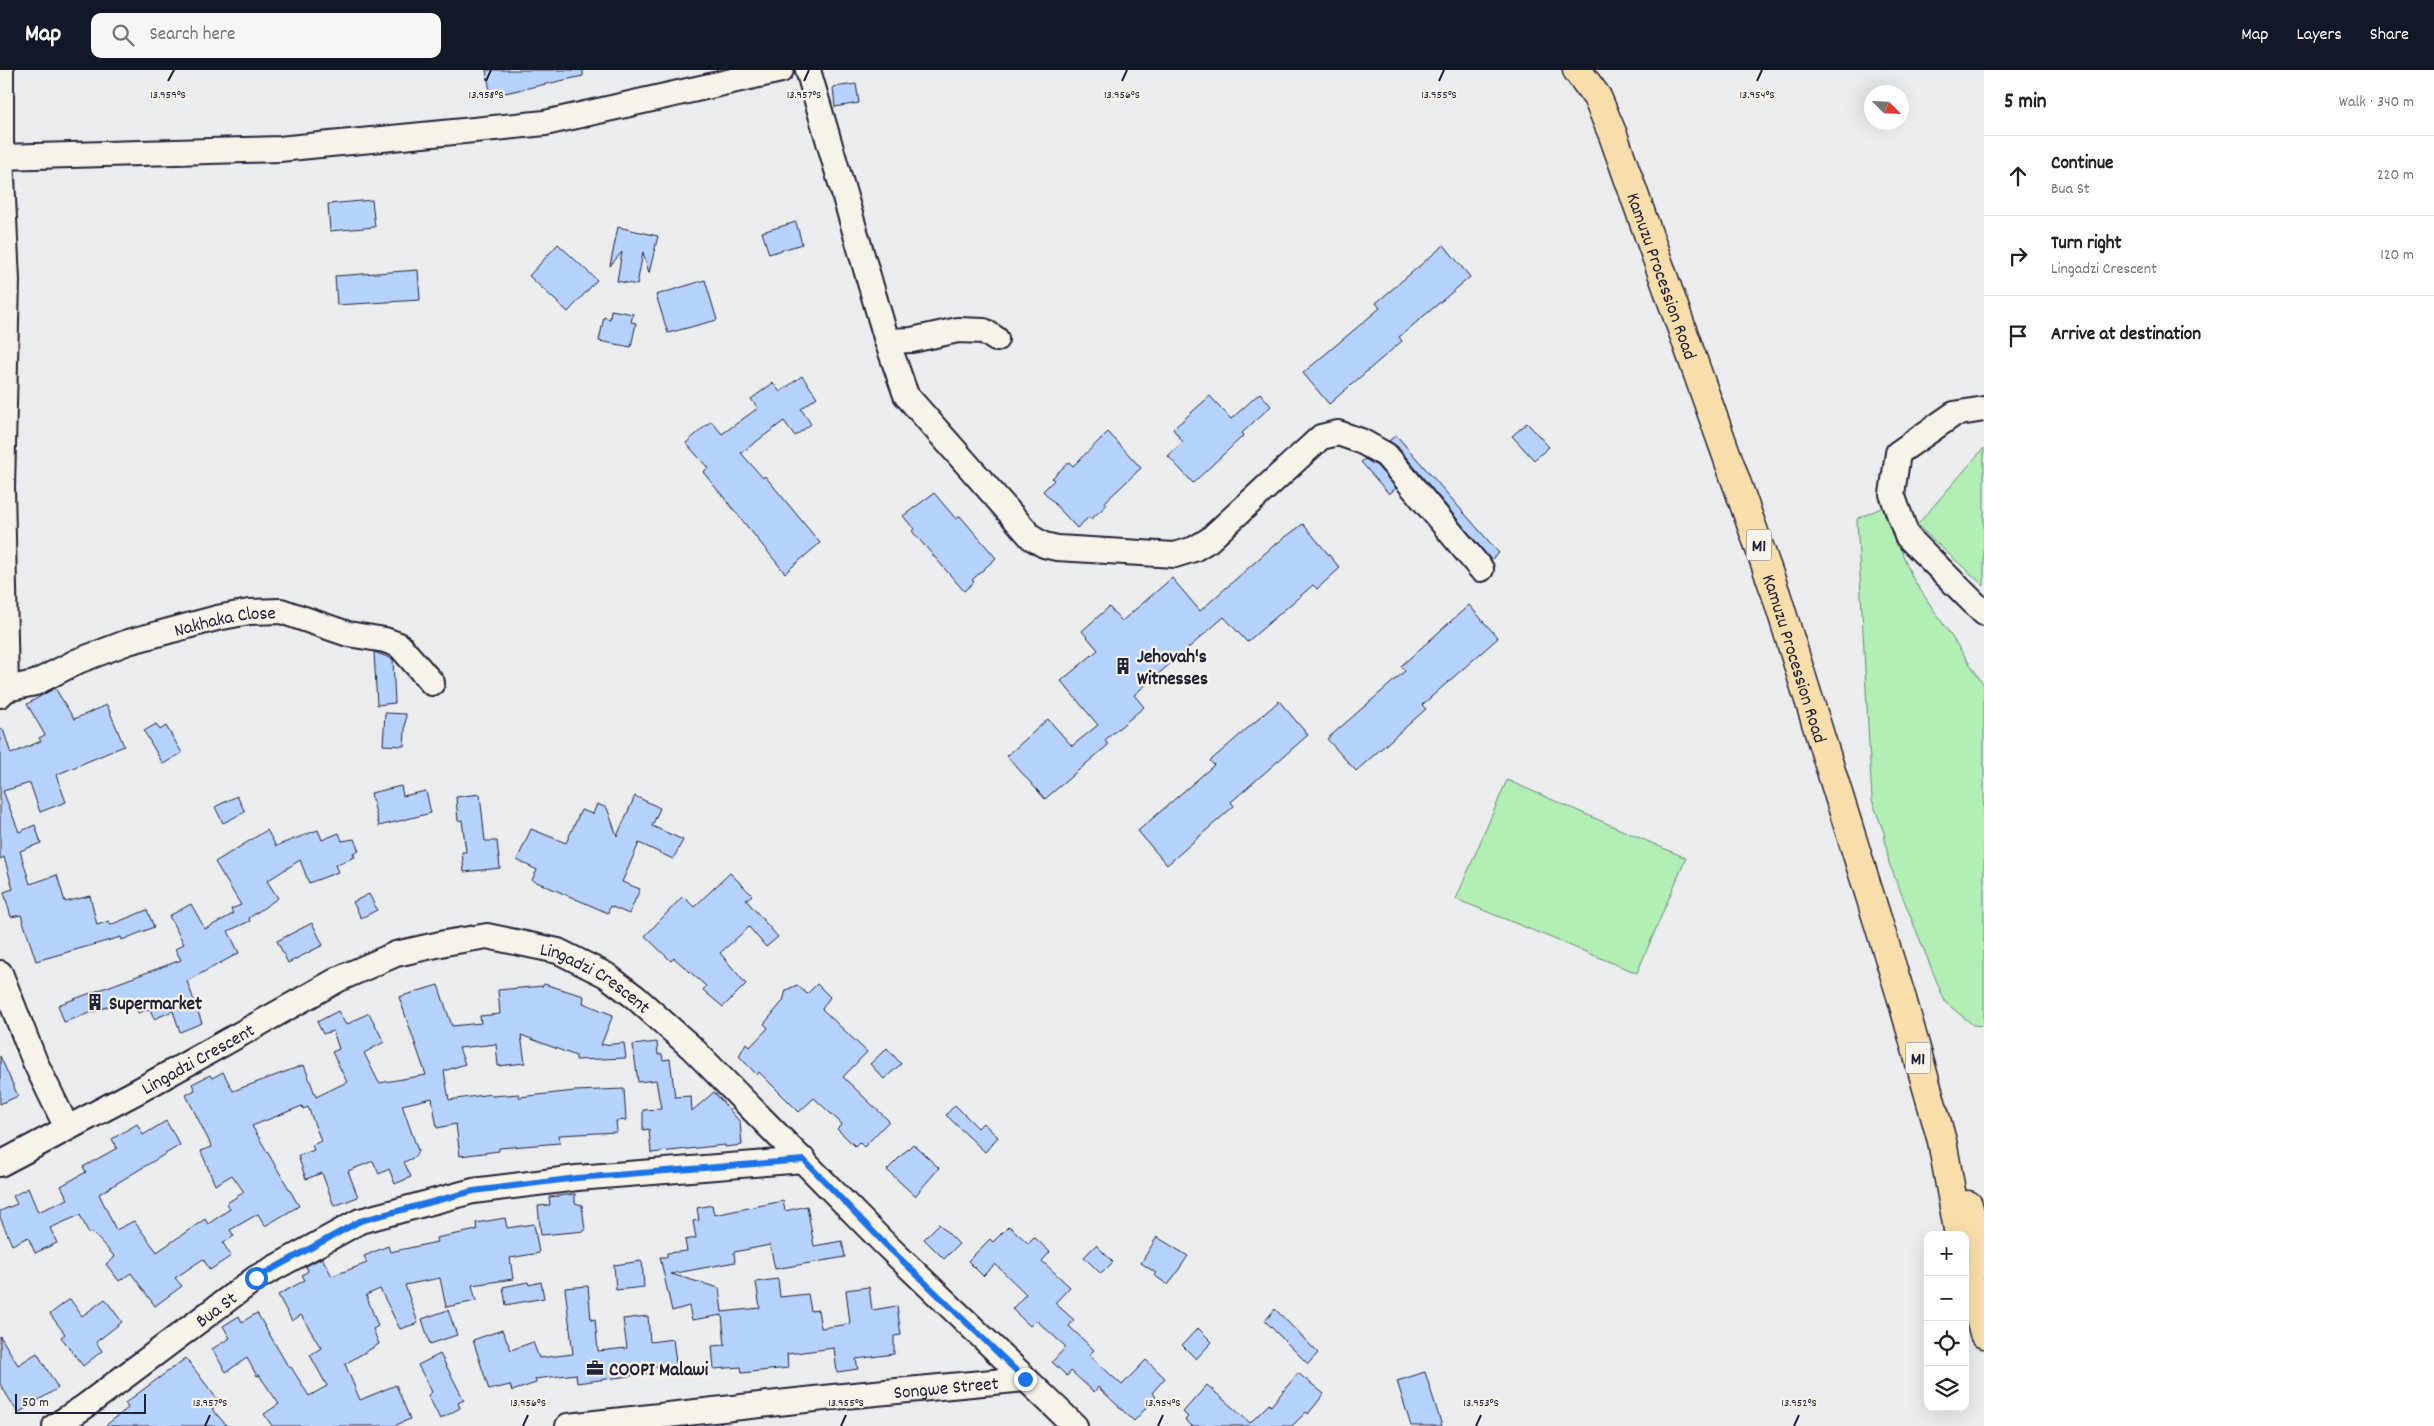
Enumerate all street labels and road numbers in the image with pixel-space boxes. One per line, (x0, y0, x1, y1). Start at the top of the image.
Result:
street label: Kamuzu Procession Road (1618, 189, 1702, 364)
road number: M1 (1746, 530, 1772, 560)
street label: Kamuzu Procession Road (1753, 571, 1832, 747)
street label: Nakhaka Close (172, 601, 276, 646)
street label: Lingadzi Crescent (537, 938, 655, 1022)
street label: Lingadzi Crescent (137, 1019, 261, 1103)
road number: M1 (1906, 1042, 1930, 1074)
street label: Bua St (191, 1287, 244, 1336)
street label: Songwe Street (893, 1372, 1000, 1408)

